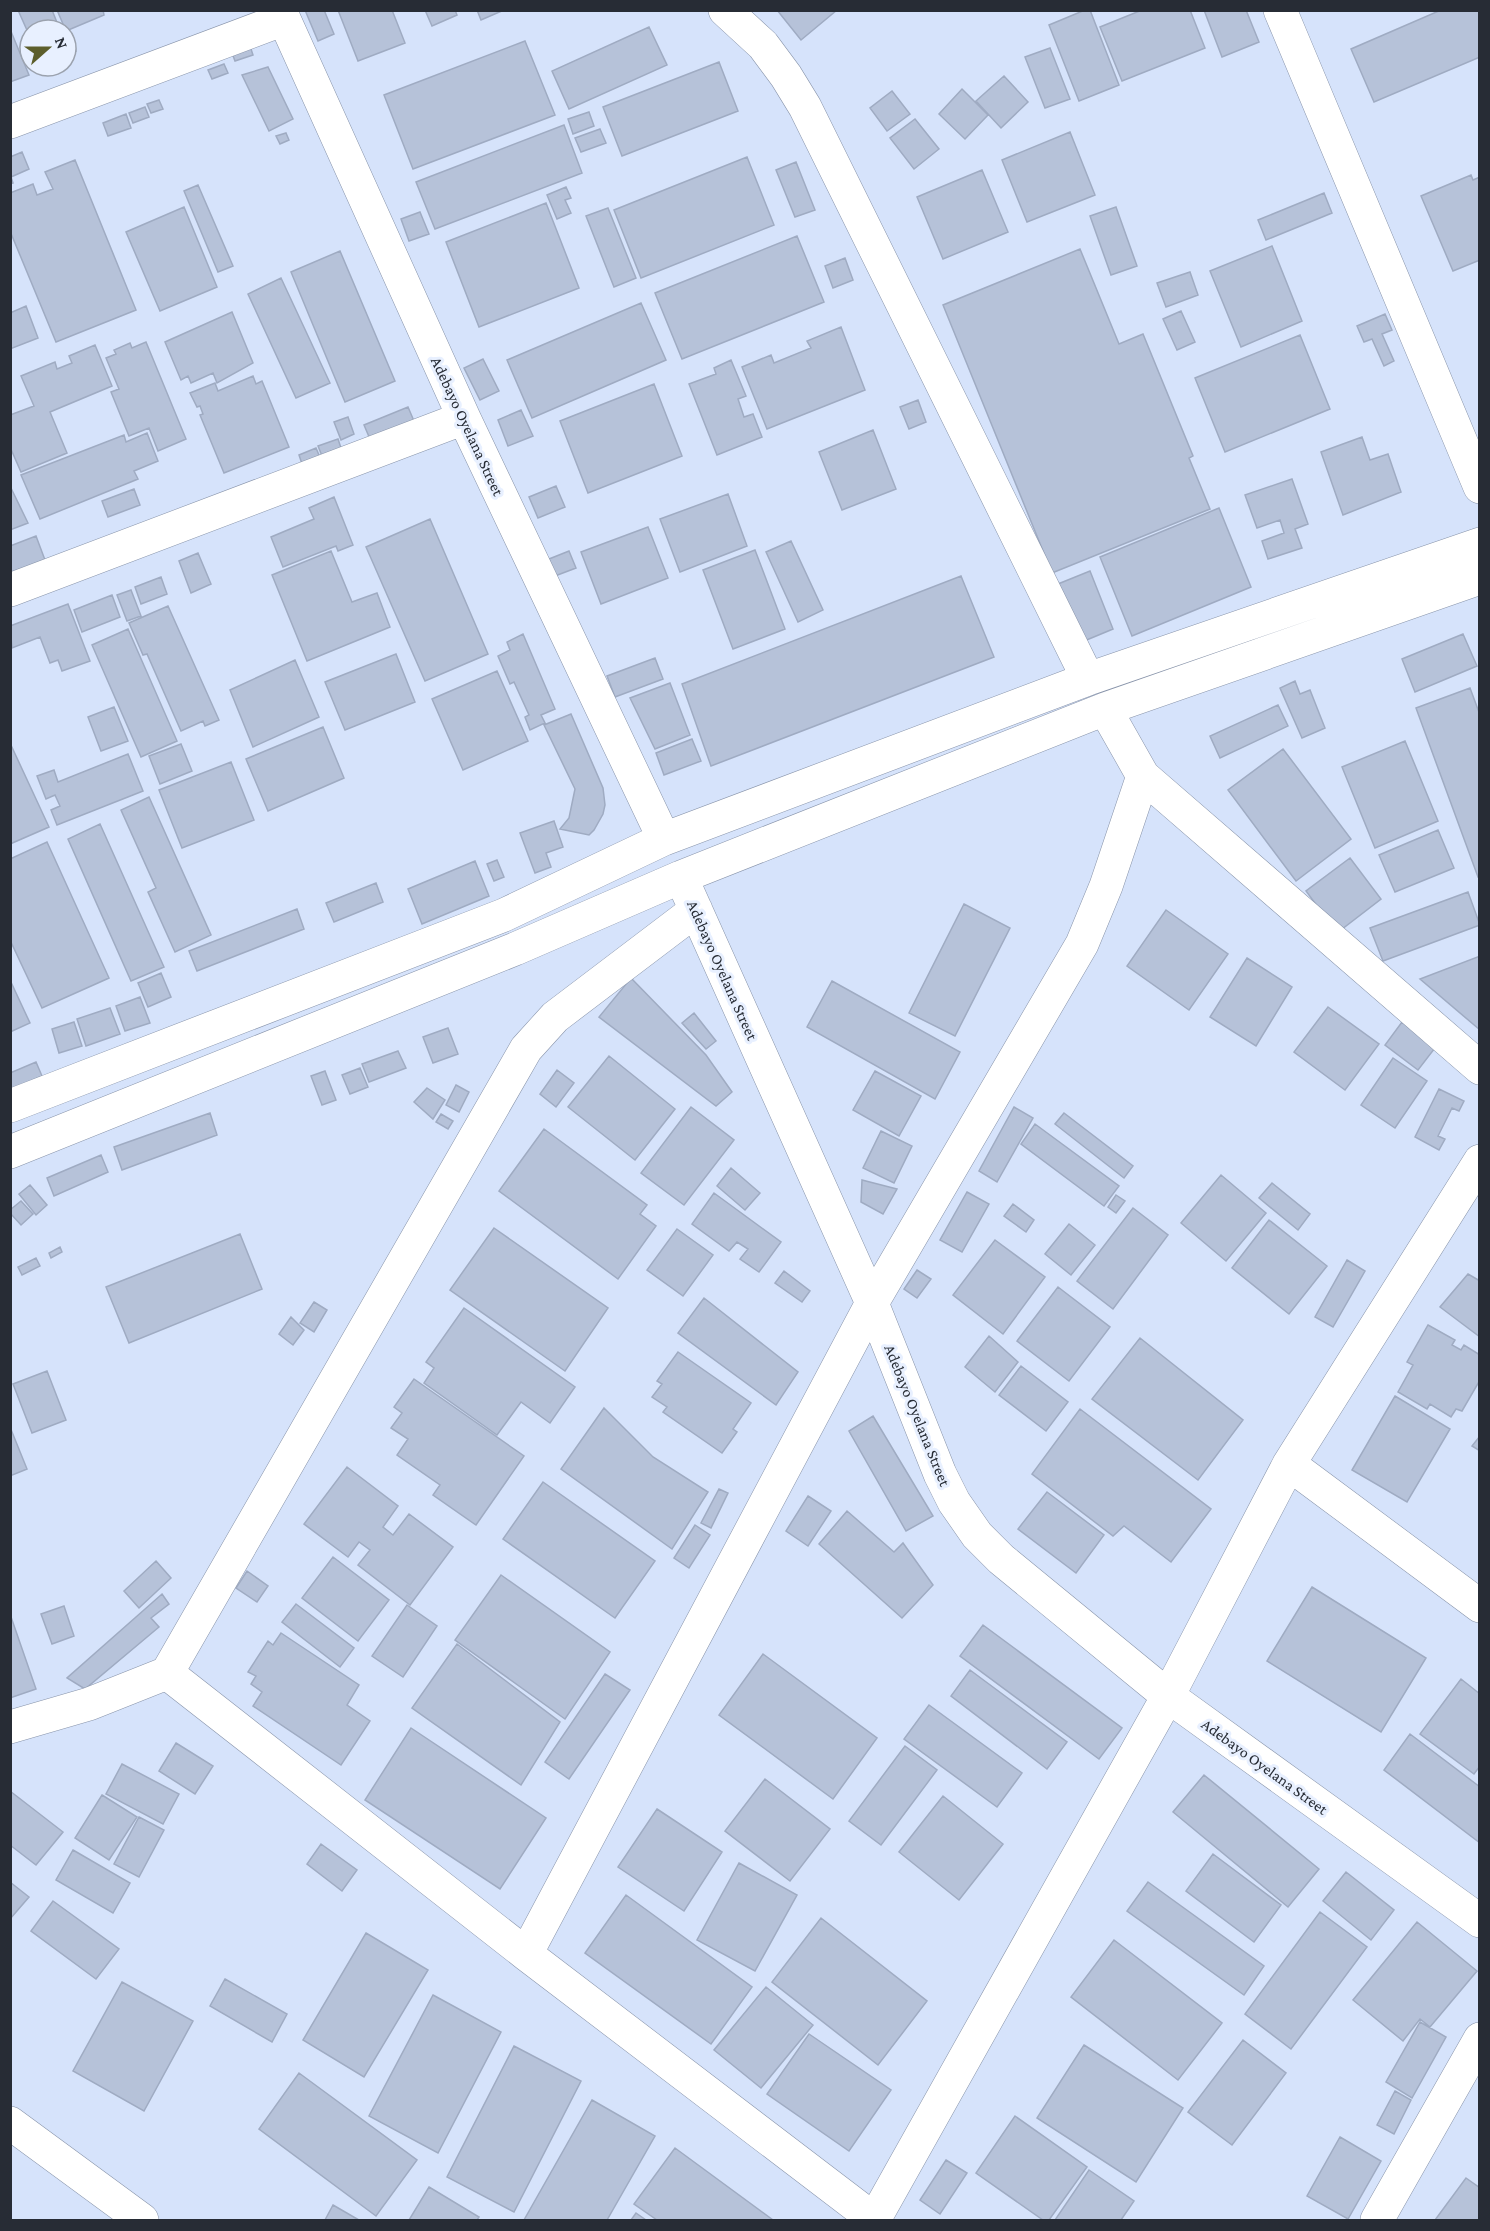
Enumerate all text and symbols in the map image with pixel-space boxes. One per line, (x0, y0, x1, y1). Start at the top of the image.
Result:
north arrow (18, 18, 78, 78)
text: N (52, 35, 71, 51)
street label: Adebayo Oyelana Street (427, 354, 508, 499)
street label: Adebayo Oyelana Street (683, 898, 761, 1044)
street label: Adebayo Oyelana Street (880, 1342, 954, 1490)
street label: Adebayo Oyelana Street (1198, 1715, 1331, 1819)

